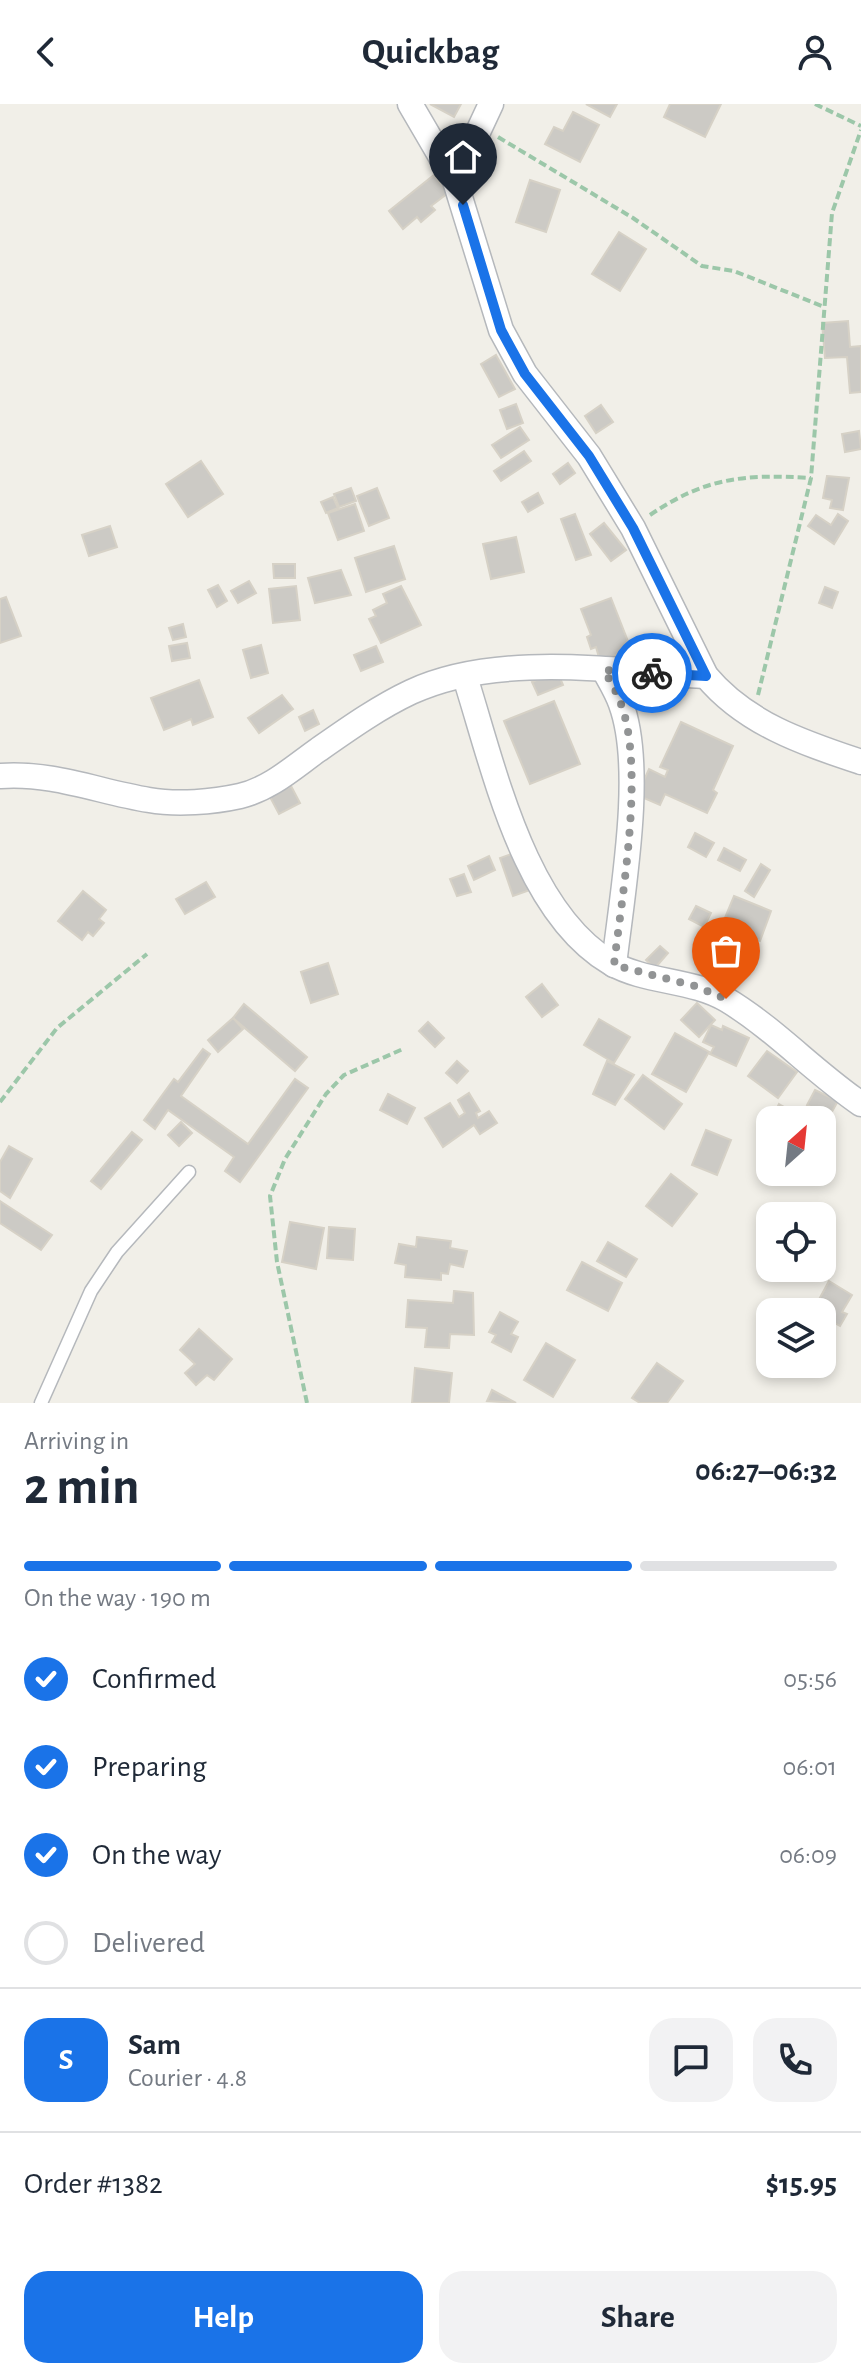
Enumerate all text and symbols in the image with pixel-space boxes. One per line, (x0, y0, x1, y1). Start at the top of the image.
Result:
icon: back (24, 30, 68, 74)
icon: person (793, 30, 837, 74)
text: Quickbag (362, 34, 499, 70)
pin (429, 123, 497, 205)
icon: home (441, 135, 485, 179)
courier (612, 633, 692, 713)
icon: bike (630, 651, 674, 695)
pin (692, 917, 760, 999)
icon: bag (704, 929, 748, 973)
north arrow (756, 1106, 836, 1186)
map controls (756, 1106, 836, 1378)
button: locate (756, 1202, 836, 1282)
button: layers (756, 1298, 836, 1378)
text: Arriving in (24, 1428, 129, 1454)
text: 06:27–06:32 (695, 1456, 837, 1486)
text: 2 min (24, 1461, 139, 1513)
text: On the way · 190 m (24, 1585, 211, 1611)
icon: check (24, 1657, 68, 1701)
text: Confirmed (92, 1664, 216, 1694)
text: 05:56 (783, 1666, 837, 1692)
icon: check (24, 1745, 68, 1789)
text: Preparing (92, 1752, 207, 1782)
text: 06:01 (782, 1754, 837, 1780)
icon: check (24, 1833, 68, 1877)
text: On the way (92, 1840, 221, 1870)
text: 06:09 (779, 1842, 837, 1868)
text: Delivered (92, 1928, 205, 1958)
button: chat (649, 2018, 733, 2102)
button: phone (753, 2018, 837, 2102)
text: Sam (128, 2030, 181, 2060)
text: S (59, 2045, 73, 2075)
text: Courier · 4.8 (128, 2065, 247, 2091)
text: Order #1382 (24, 2169, 163, 2199)
text: $15.95 (765, 2169, 837, 2199)
button: Help (24, 2271, 423, 2363)
button: Share (439, 2271, 837, 2363)

